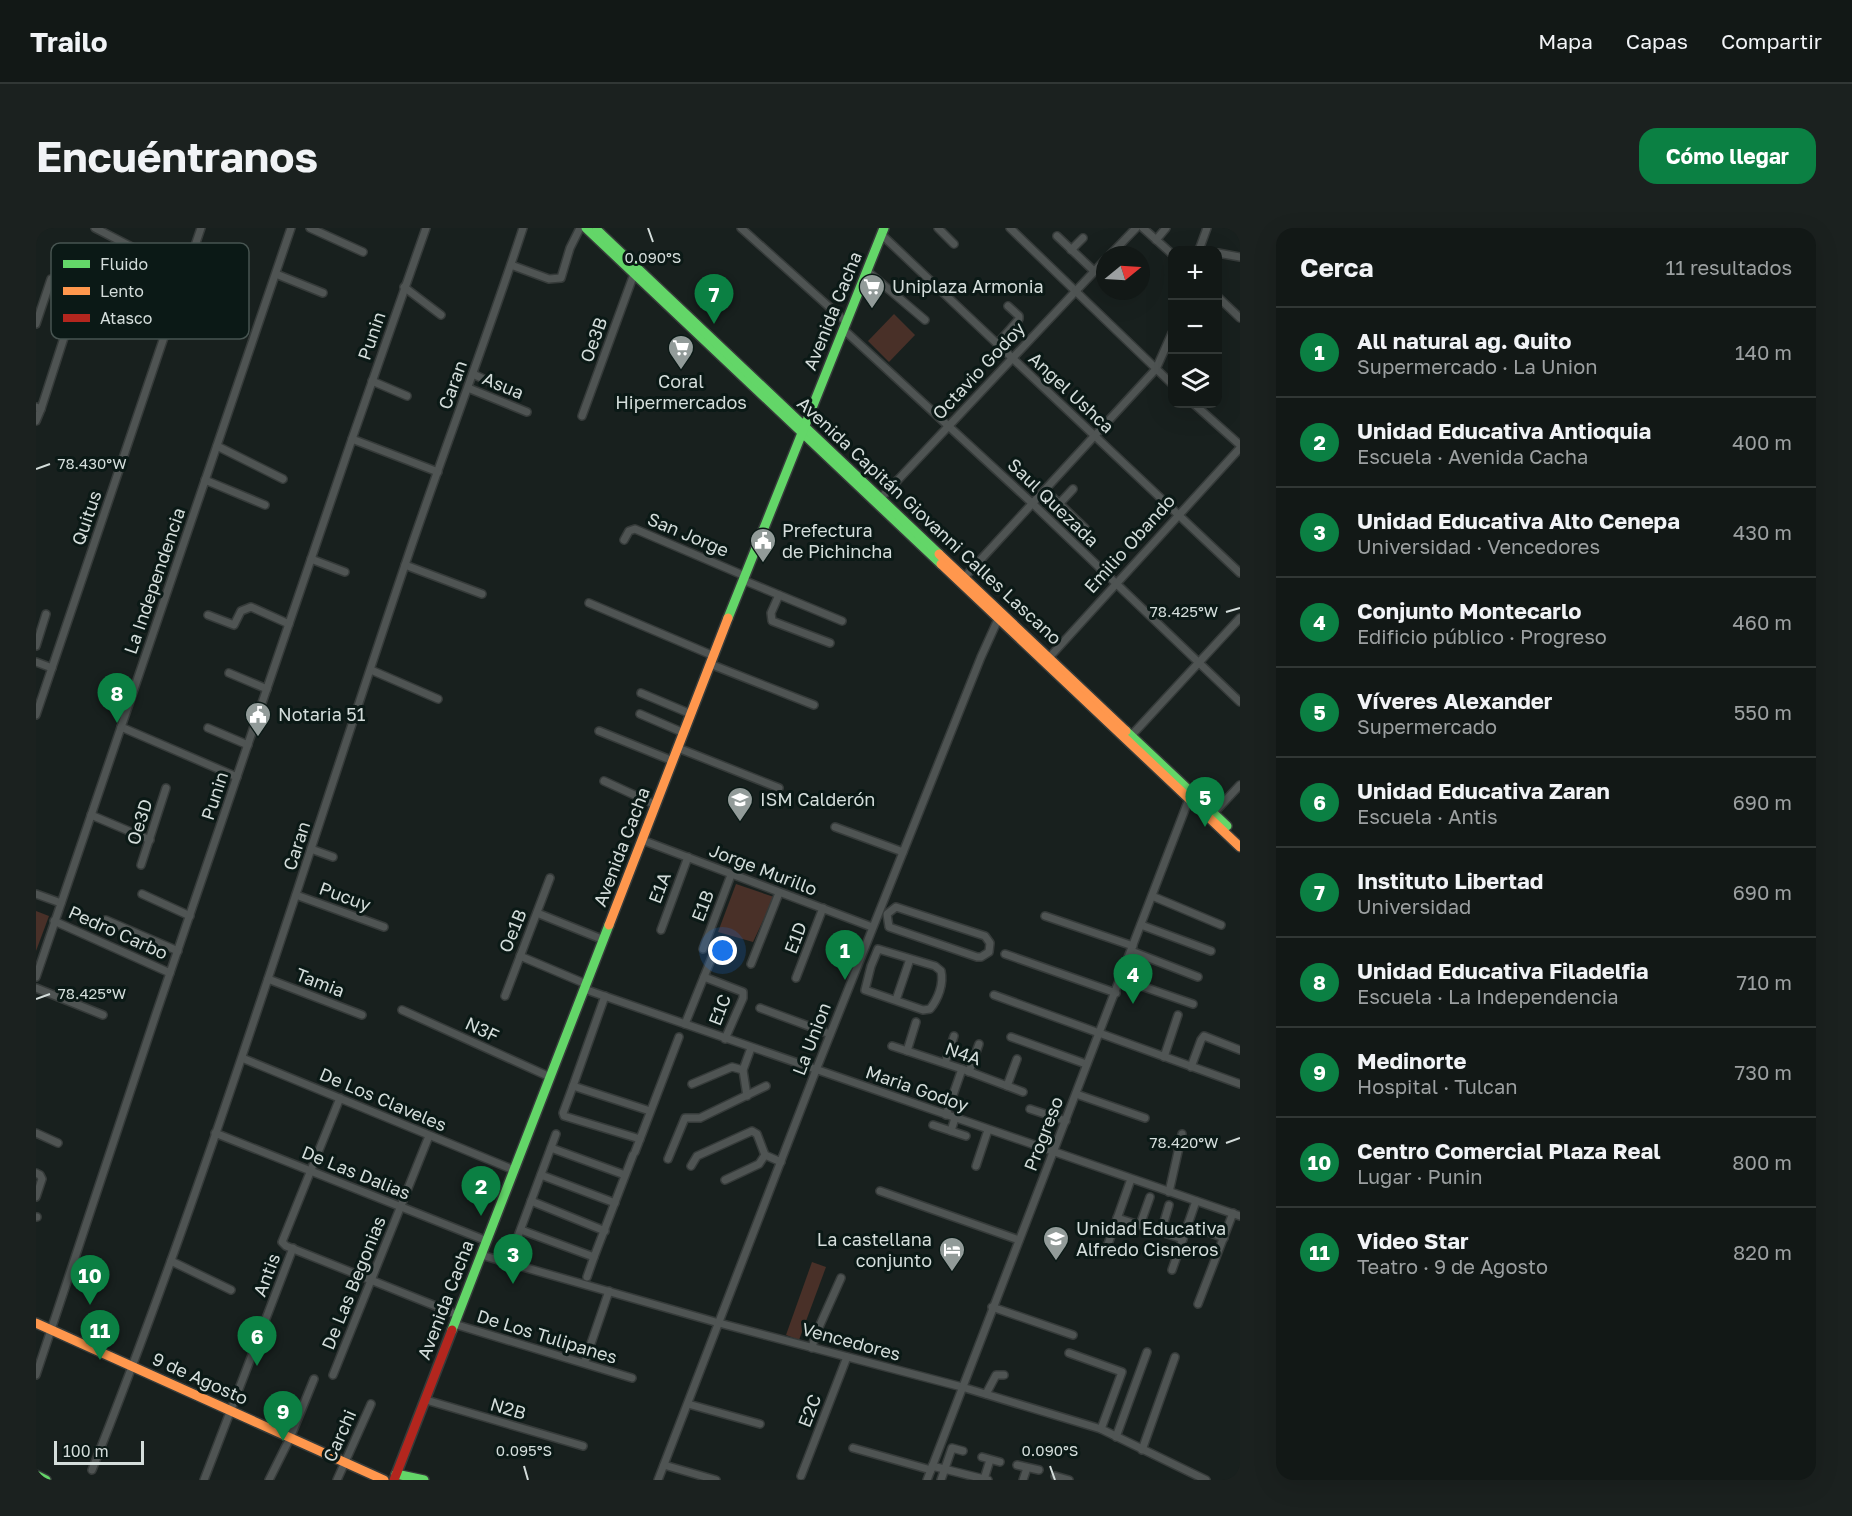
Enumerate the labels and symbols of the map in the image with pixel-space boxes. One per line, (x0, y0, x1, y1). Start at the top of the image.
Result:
legend (51, 243, 249, 339)
north arrow (1096, 246, 1150, 300)
text: 0.090°S (625, 248, 681, 266)
street label: Avenida Cacha (798, 248, 866, 373)
text: Fluido (100, 254, 148, 274)
supermarket icon: Uniplaza Armonia (857, 272, 887, 310)
pin: 7 (694, 274, 734, 324)
place label: Uniplaza Armonia (892, 275, 1044, 297)
text: Lento (100, 281, 144, 301)
text: Atasco (100, 308, 152, 328)
street label: Punin (353, 309, 390, 363)
street label: Oe3B (575, 314, 611, 365)
street label: Octavio Godoy (927, 317, 1029, 424)
supermarket icon: Coral Hipermercados (666, 333, 696, 371)
street label: Angel Ushca (1024, 347, 1119, 437)
street label: Caran (433, 357, 471, 412)
street label: Asua (479, 367, 527, 404)
place label: Coral Hipermercados (615, 370, 747, 413)
street label: Avenida Capitán Giovanni Calles Lascano (793, 392, 1066, 649)
street label: Saul Quezada (1004, 453, 1104, 551)
text: 78.430°W (57, 454, 127, 472)
street label: Quitus (66, 487, 106, 548)
street label: Emilio Obando (1079, 489, 1179, 597)
street label: La Independencia (119, 505, 189, 657)
street label: San Jorge (644, 507, 732, 561)
place label: Prefectura de Pichincha (782, 519, 892, 562)
public building icon: Prefectura de Pichincha (748, 526, 778, 564)
text: 78.425°W (1150, 602, 1218, 620)
pin: 8 (98, 674, 136, 723)
public building icon: Notaria 51 (243, 700, 273, 738)
place label: Notaria 51 (278, 703, 366, 725)
street label: Punin (196, 769, 232, 823)
pin: 5 (1186, 778, 1224, 827)
street label: Avenida Cacha (588, 784, 654, 910)
school or university icon: ISM Calderón (725, 785, 755, 823)
place label: ISM Calderón (760, 788, 875, 810)
street label: Oe3D (121, 796, 157, 847)
street label: Caran (278, 818, 314, 873)
street label: Jorge Murillo (706, 838, 821, 900)
street label: E1A (643, 869, 675, 906)
street label: Pucuy (316, 877, 374, 916)
street label: E1B (686, 887, 718, 924)
street label: Pedro Carbo (65, 900, 172, 964)
street label: Oe1B (494, 906, 531, 955)
street label: E1D (779, 919, 811, 957)
pin: 1 (826, 930, 864, 980)
your location (708, 936, 737, 965)
pin: 4 (1114, 954, 1152, 1004)
street label: Tamia (293, 963, 348, 1001)
text: 78.425°W (58, 984, 126, 1002)
street label: E1C (703, 991, 735, 1028)
street label: La Union (787, 999, 835, 1078)
street label: N3F (462, 1012, 503, 1046)
street label: N4A (942, 1037, 984, 1069)
street label: Maria Godoy (863, 1060, 972, 1116)
street label: De Los Claveles (316, 1062, 450, 1136)
street label: Progreso (1019, 1093, 1067, 1174)
text: 78.420°W (1149, 1133, 1219, 1151)
street label: De Las Dalias (299, 1140, 414, 1204)
pin: 2 (462, 1166, 500, 1216)
street label: De Las Begonias (316, 1213, 390, 1353)
place label: Unidad Educativa Alfredo Cisneros (1076, 1217, 1226, 1260)
school or university icon: Unidad Educativa Alfredo Cisneros (1041, 1224, 1071, 1262)
place label: La castellana conjunto (817, 1228, 932, 1271)
pin: 3 (494, 1234, 532, 1284)
hotel icon: La castellana conjunto (937, 1235, 967, 1273)
street label: Avenida Cacha (412, 1237, 478, 1363)
street label: Antis (248, 1250, 284, 1299)
pin: 10 (70, 1256, 110, 1305)
street label: De Los Tulipanes (474, 1304, 620, 1368)
pin: 11 (80, 1310, 120, 1360)
pin: 6 (238, 1316, 276, 1366)
street label: Vencedores (799, 1317, 903, 1365)
street label: 9 de Agosto (149, 1347, 252, 1409)
street label: E2C (793, 1391, 825, 1430)
pin: 9 (264, 1392, 302, 1441)
street label: N2B (488, 1392, 529, 1424)
street label: Carchi (318, 1406, 360, 1465)
scale bar (54, 1438, 144, 1466)
text: 0.095°S (496, 1441, 552, 1459)
text: 0.090°S (1022, 1441, 1078, 1459)

